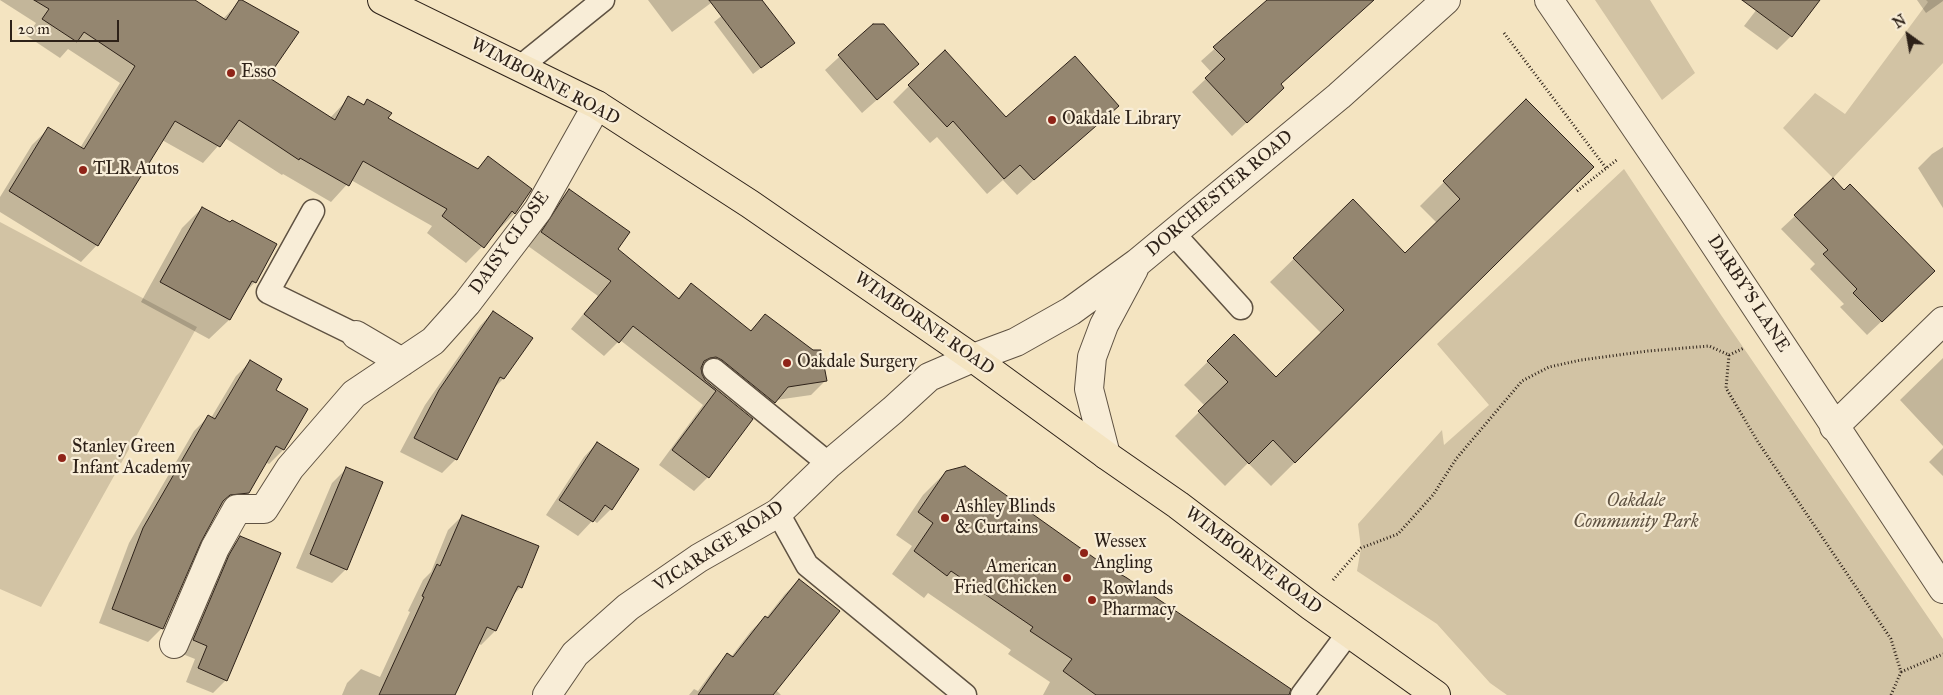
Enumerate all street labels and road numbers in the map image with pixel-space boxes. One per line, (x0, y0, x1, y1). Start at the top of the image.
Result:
street label: WIMBORNE ROAD (467, 34, 623, 130)
street label: DORCHESTER ROAD (1142, 126, 1298, 262)
street label: DAISY CLOSE (465, 187, 555, 299)
street label: DARBY'S LANE (1702, 232, 1794, 356)
street label: WIMBORNE ROAD (850, 268, 998, 380)
street label: VICARAGE ROAD (650, 497, 788, 597)
street label: WIMBORNE ROAD (1180, 503, 1326, 619)

